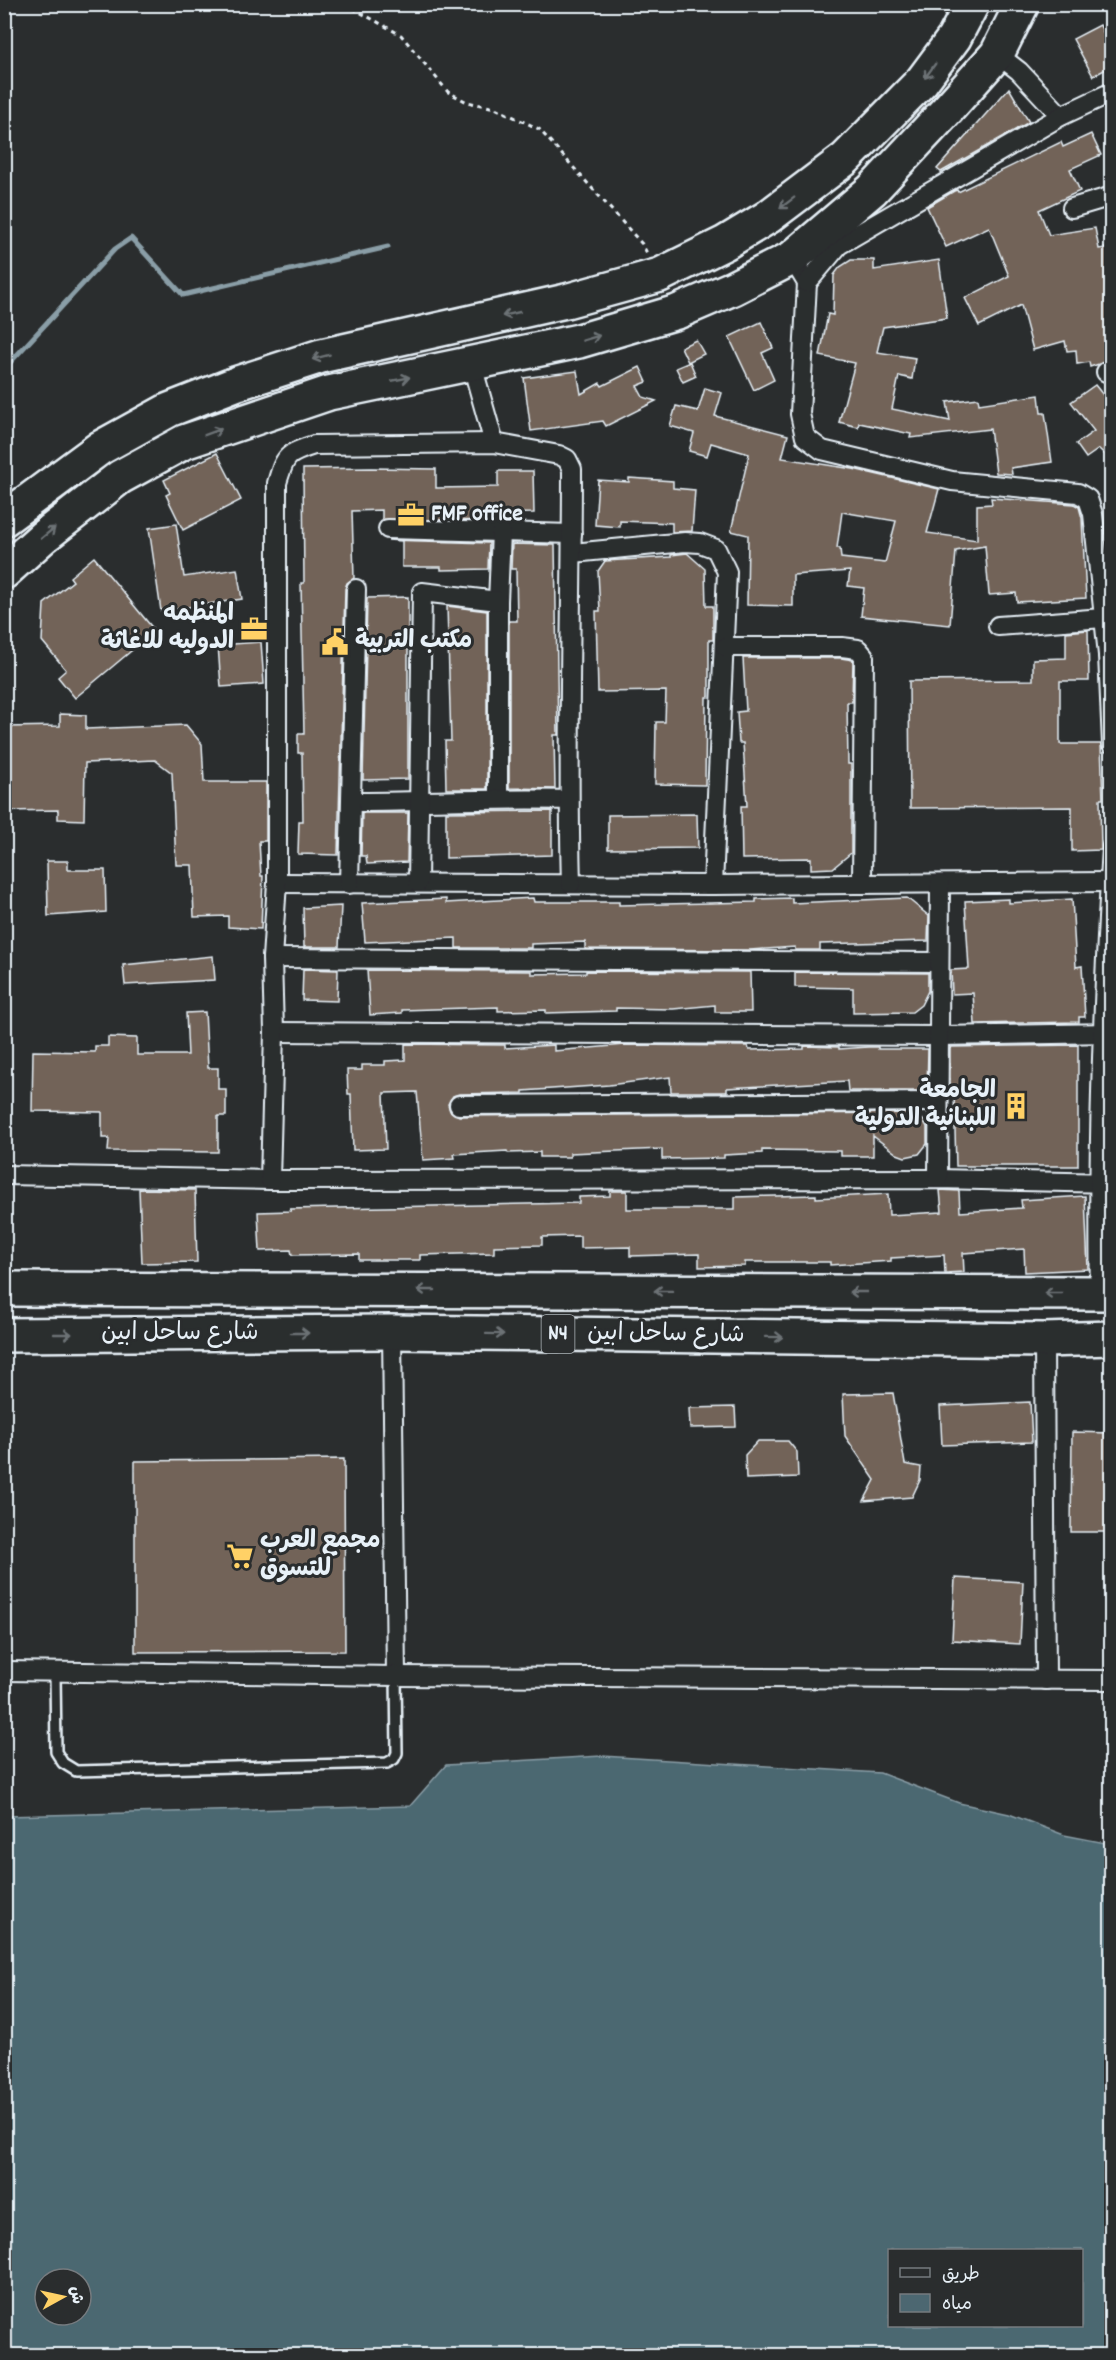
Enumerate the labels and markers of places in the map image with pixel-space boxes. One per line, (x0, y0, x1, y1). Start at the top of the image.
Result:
place label: FMF office (431, 498, 523, 532)
office icon: FMF office (396, 500, 426, 530)
place label: المنظمه الدوليه للاغاثة (101, 598, 234, 660)
office icon: المنظمه الدوليه للاغاثة (239, 614, 269, 644)
place label: مكتب التربية (355, 625, 472, 659)
public building icon: مكتب التربية (320, 627, 350, 657)
place label: الجامعة اللبنانية الدولية (855, 1075, 996, 1137)
building icon: الجامعة اللبنانية الدولية (1001, 1091, 1031, 1121)
place label: مجمع العرب للتسوق (260, 1525, 380, 1587)
supermarket icon: مجمع العرب للتسوق (225, 1541, 255, 1571)

